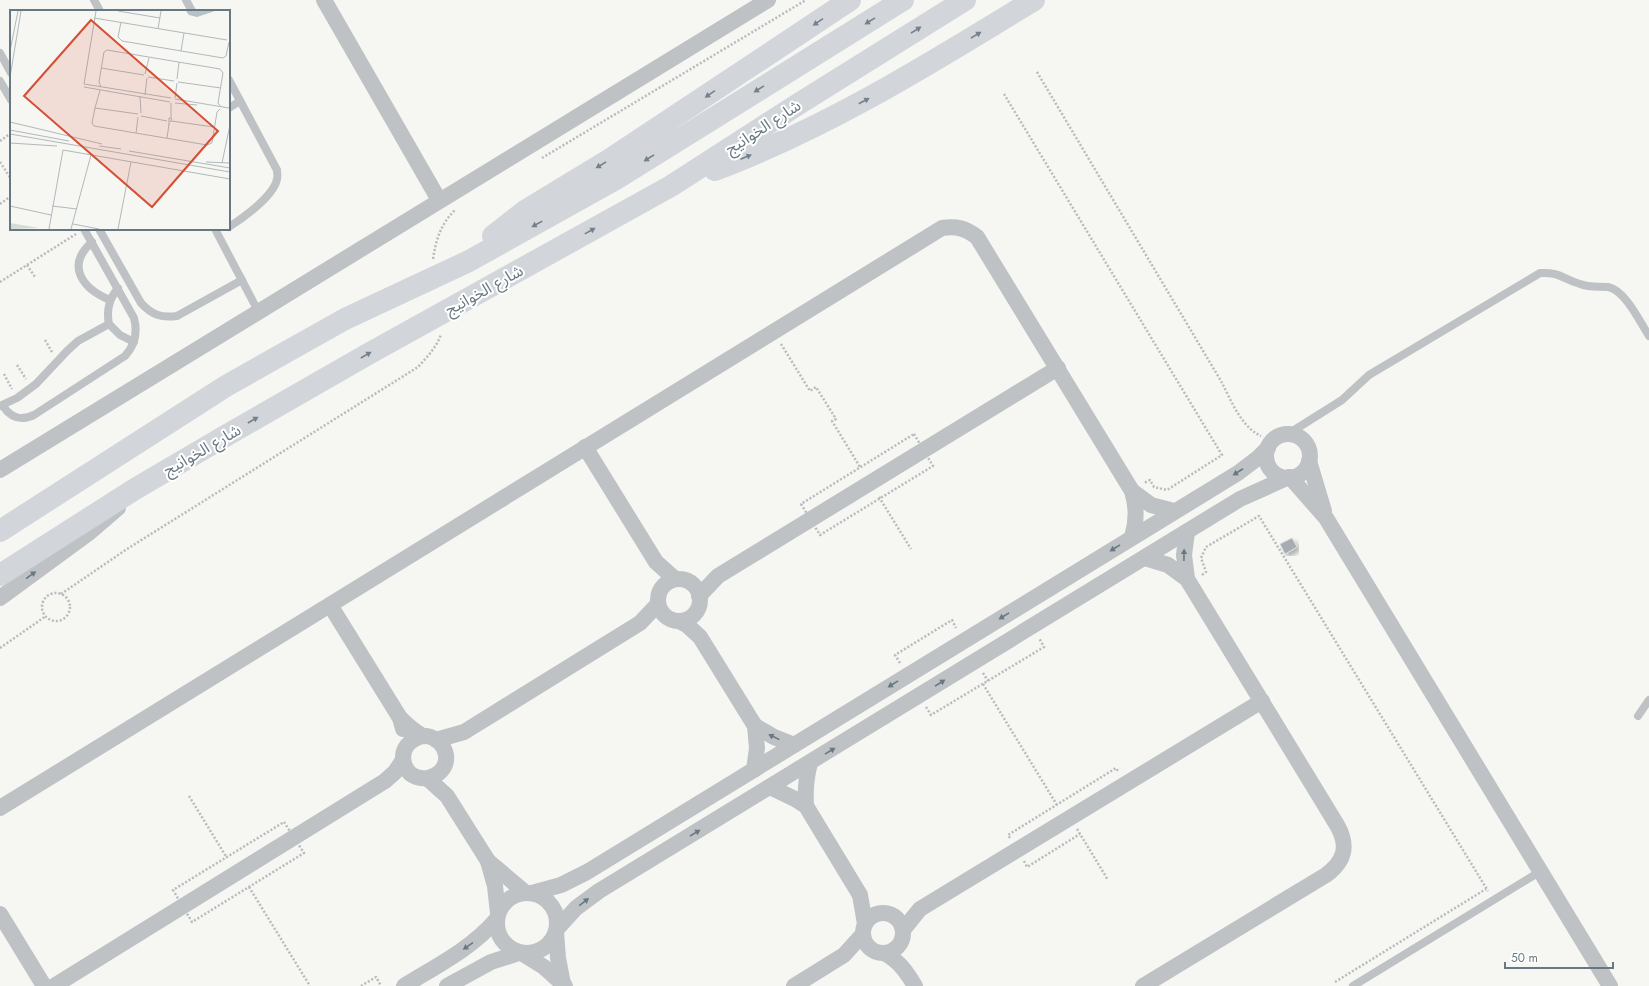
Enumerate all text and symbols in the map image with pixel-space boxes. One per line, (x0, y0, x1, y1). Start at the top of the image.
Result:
inset map (10, 10, 230, 230)
one-way arrow (864, 17, 876, 24)
one-way arrow (813, 18, 823, 26)
one-way arrow (910, 26, 922, 33)
one-way arrow (970, 32, 982, 39)
one-way arrow (753, 86, 765, 93)
one-way arrow (705, 90, 715, 98)
street label: شارع الخوانيج (721, 94, 806, 161)
one-way arrow (858, 98, 870, 105)
one-way arrow (644, 154, 654, 162)
one-way arrow (741, 154, 752, 160)
one-way arrow (595, 162, 607, 169)
one-way arrow (531, 220, 543, 227)
one-way arrow (584, 228, 596, 235)
street label: شارع الخوانيج (441, 259, 528, 322)
one-way arrow (360, 351, 372, 358)
one-way arrow (248, 416, 259, 423)
street label: شارع الخوانيج (159, 418, 246, 482)
one-way arrow (1232, 469, 1244, 476)
one-way arrow (1109, 544, 1121, 551)
one-way arrow (1181, 549, 1188, 561)
one-way arrow (26, 571, 37, 579)
one-way arrow (998, 612, 1010, 619)
one-way arrow (935, 679, 945, 687)
one-way arrow (887, 680, 899, 687)
one-way arrow (768, 733, 780, 740)
one-way arrow (825, 747, 835, 755)
one-way arrow (690, 829, 700, 837)
one-way arrow (579, 897, 590, 906)
one-way arrow (462, 942, 473, 950)
scale bar (1505, 944, 1613, 970)
text: 50 m (1511, 949, 1538, 967)

